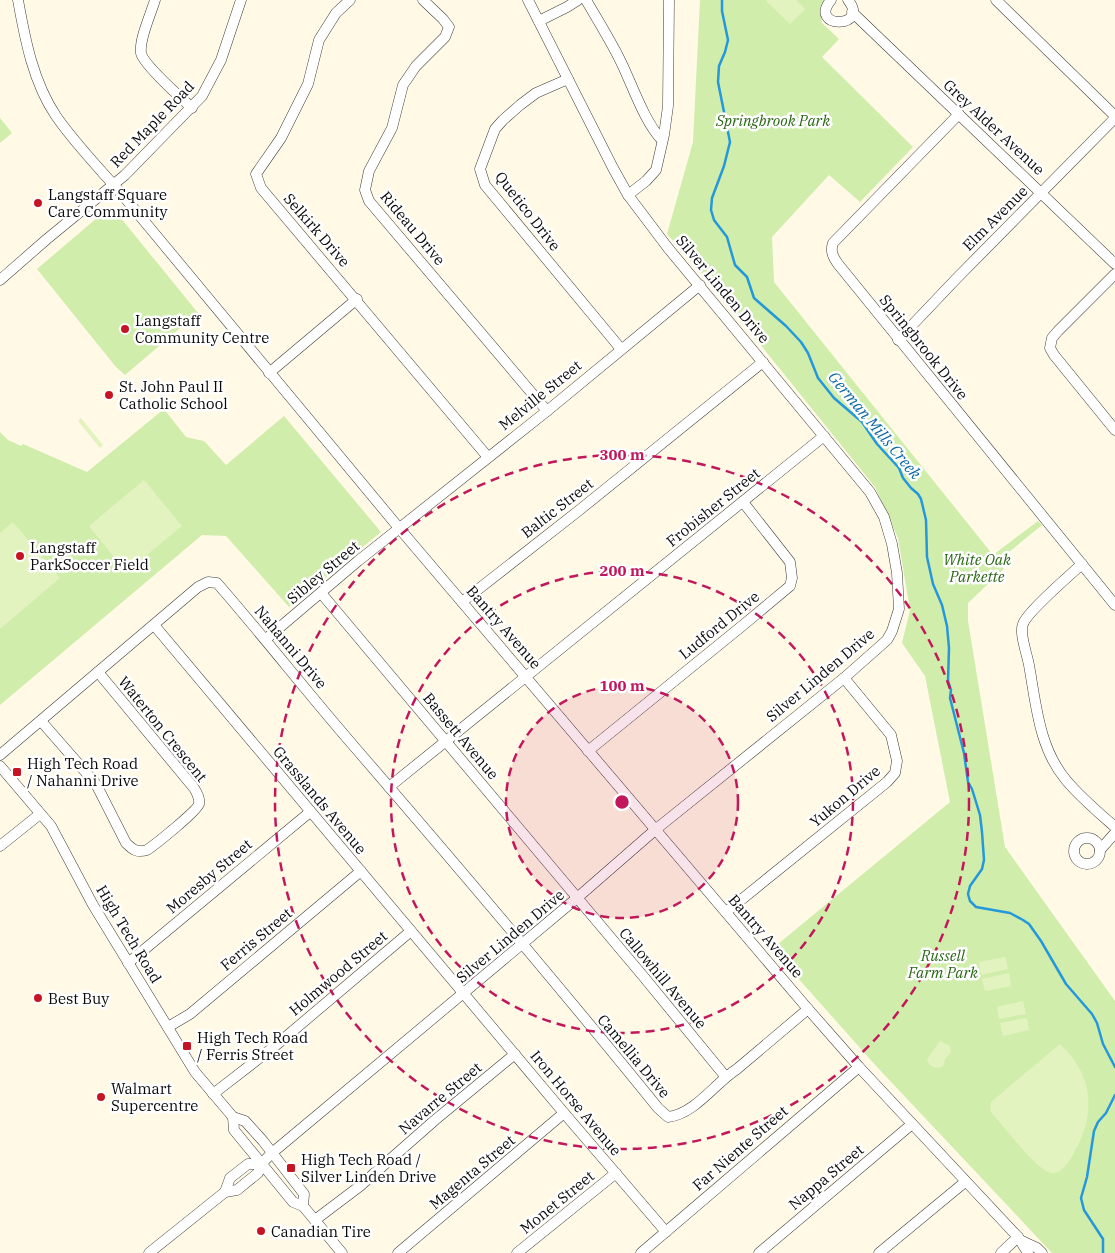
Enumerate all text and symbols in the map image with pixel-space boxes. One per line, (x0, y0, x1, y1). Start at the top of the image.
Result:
street label: Grey Alder Avenue (939, 75, 1049, 179)
street label: Red Maple Road (106, 77, 198, 171)
park label: Springbrook Park (715, 111, 830, 130)
street label: Quetico Drive (491, 168, 565, 254)
street label: Elm Avenue (958, 181, 1032, 255)
place label: Langstaff Square Care Community (48, 185, 167, 221)
street label: Rideau Drive (377, 187, 449, 269)
street label: Selkirk Drive (280, 189, 354, 271)
marker: Langstaff Square Care Community (32, 197, 44, 209)
street label: Silver Linden Drive (672, 231, 774, 347)
street label: Springbrook Drive (876, 291, 972, 403)
place label: Langstaff Community Centre (135, 311, 269, 347)
marker: Langstaff Community Centre (119, 323, 131, 335)
street label: Melville Street (495, 356, 585, 434)
water label: German Mills Creek (824, 367, 926, 483)
place label: St. John Paul II Catholic School (119, 377, 228, 413)
marker: St. John Paul II Catholic School (103, 389, 115, 401)
text: 300 m (599, 445, 645, 464)
street label: Frobisher Street (662, 463, 764, 551)
street label: Baltic Street (517, 474, 597, 542)
street label: Sibley Street (283, 536, 363, 608)
place label: Langstaff ParkSoccer Field (30, 538, 149, 574)
marker: Langstaff ParkSoccer Field (14, 550, 26, 562)
park label: White Oak Parkette (943, 550, 1011, 586)
text: 200 m (599, 561, 645, 580)
street label: Bantry Avenue (463, 581, 545, 673)
street label: Ludford Drive (675, 587, 763, 663)
street label: Nahanni Drive (251, 602, 331, 692)
street label: Silver Linden Drive (762, 624, 878, 726)
street label: Waterton Crescent (115, 672, 211, 786)
text: 100 m (599, 676, 645, 695)
street label: Bassett Avenue (419, 689, 503, 783)
street label: Grasslands Avenue (269, 742, 371, 858)
place label: High Tech Road / Nahanni Drive (27, 754, 139, 790)
street label: Yukon Drive (806, 761, 884, 831)
marker: High Tech Road / Nahanni Drive (11, 766, 23, 778)
centre of rings (613, 793, 631, 811)
street label: Moresby Street (162, 835, 256, 917)
street label: High Tech Road (92, 882, 166, 986)
street label: Silver Linden Drive (452, 885, 568, 987)
street label: Bantry Avenue (725, 890, 807, 982)
street label: Ferris Street (216, 904, 296, 974)
street label: Callowhill Avenue (615, 924, 711, 1032)
street label: Holmwood Street (285, 926, 391, 1020)
park label: Russell Farm Park (907, 946, 978, 982)
place label: Best Buy (48, 989, 109, 1008)
marker: Best Buy (32, 992, 44, 1004)
street label: Camellia Drive (593, 1010, 675, 1102)
place label: High Tech Road / Ferris Street (197, 1028, 308, 1064)
marker: High Tech Road / Ferris Street (181, 1040, 193, 1052)
street label: Iron Horse Avenue (526, 1046, 626, 1160)
street label: Navarre Street (395, 1058, 485, 1138)
place label: Walmart Supercentre (111, 1079, 198, 1115)
marker: Walmart Supercentre (95, 1091, 107, 1103)
street label: Far Niente Street (688, 1101, 792, 1195)
street label: Magenta Street (425, 1131, 519, 1213)
street label: Nappa Street (785, 1140, 867, 1214)
place label: High Tech Road / Silver Linden Drive (301, 1150, 436, 1186)
marker: High Tech Road / Silver Linden Drive (285, 1162, 297, 1174)
street label: Monet Street (516, 1166, 598, 1238)
place label: Canadian Tire (271, 1222, 371, 1241)
marker: Canadian Tire (255, 1225, 267, 1237)

